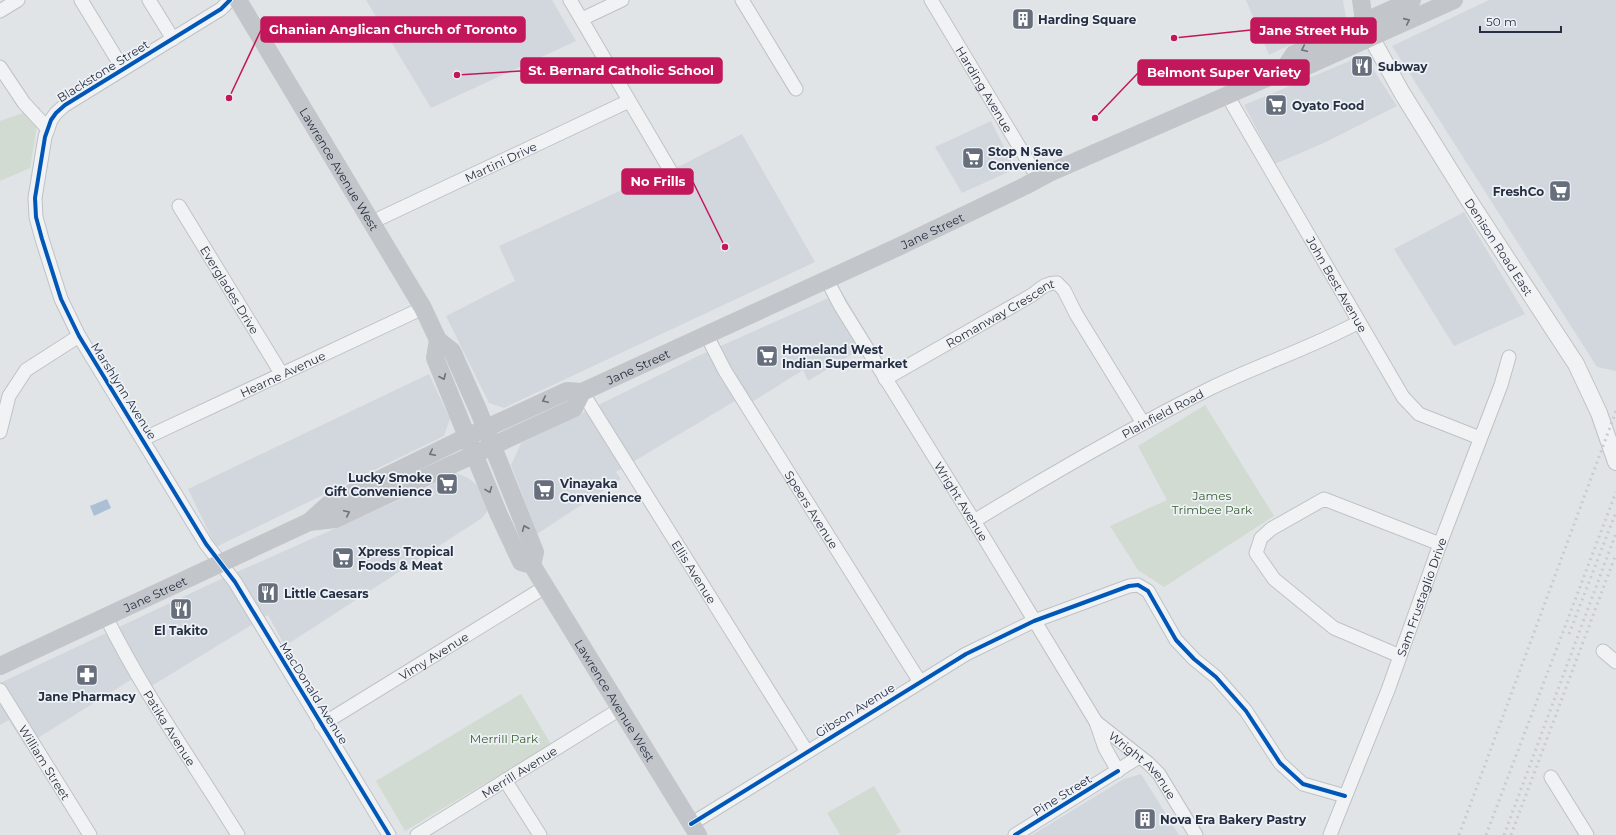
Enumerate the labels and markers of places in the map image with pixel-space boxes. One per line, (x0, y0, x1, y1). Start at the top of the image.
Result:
building icon: Harding Square (1010, 6, 1036, 32)
place label: Harding Square (1038, 12, 1137, 27)
callout: Ghanian Anglican Church of Toronto (261, 17, 525, 42)
callout: Jane Street Hub (1251, 18, 1376, 43)
restaurant icon: Subway (1349, 53, 1375, 79)
callout: St. Bernard Catholic School (521, 58, 722, 83)
place label: Subway (1378, 59, 1428, 74)
callout: Belmont Super Variety (1138, 60, 1309, 85)
supermarket icon: Oyato Food (1263, 92, 1289, 118)
place label: Oyato Food (1292, 98, 1364, 113)
place label: Stop N Save Convenience (988, 144, 1070, 173)
supermarket icon: Stop N Save Convenience (960, 145, 986, 171)
callout: No Frills (622, 169, 693, 194)
supermarket icon: FreshCo (1547, 178, 1573, 204)
place label: FreshCo (1493, 184, 1544, 199)
place label: Homeland West Indian Supermarket (782, 342, 908, 371)
supermarket icon: Homeland West Indian Supermarket (754, 343, 780, 369)
place label: Lucky Smoke Gift Convenience (324, 470, 432, 499)
supermarket icon: Lucky Smoke Gift Convenience (434, 471, 460, 497)
place label: Vinayaka Convenience (559, 476, 642, 505)
supermarket icon: Vinayaka Convenience (531, 477, 557, 503)
place label: Xpress Tropical Foods & Meat (358, 544, 454, 573)
supermarket icon: Xpress Tropical Foods & Meat (330, 545, 356, 571)
restaurant icon: Little Caesars (255, 580, 281, 606)
place label: Little Caesars (284, 586, 369, 601)
restaurant icon: El Takito (168, 596, 194, 622)
place label: El Takito (154, 623, 208, 638)
pharmacy icon: Jane Pharmacy (74, 662, 100, 688)
place label: Jane Pharmacy (37, 689, 136, 704)
building icon: Nova Era Bakery Pastry (1132, 806, 1158, 832)
place label: Nova Era Bakery Pastry (1160, 812, 1307, 827)

